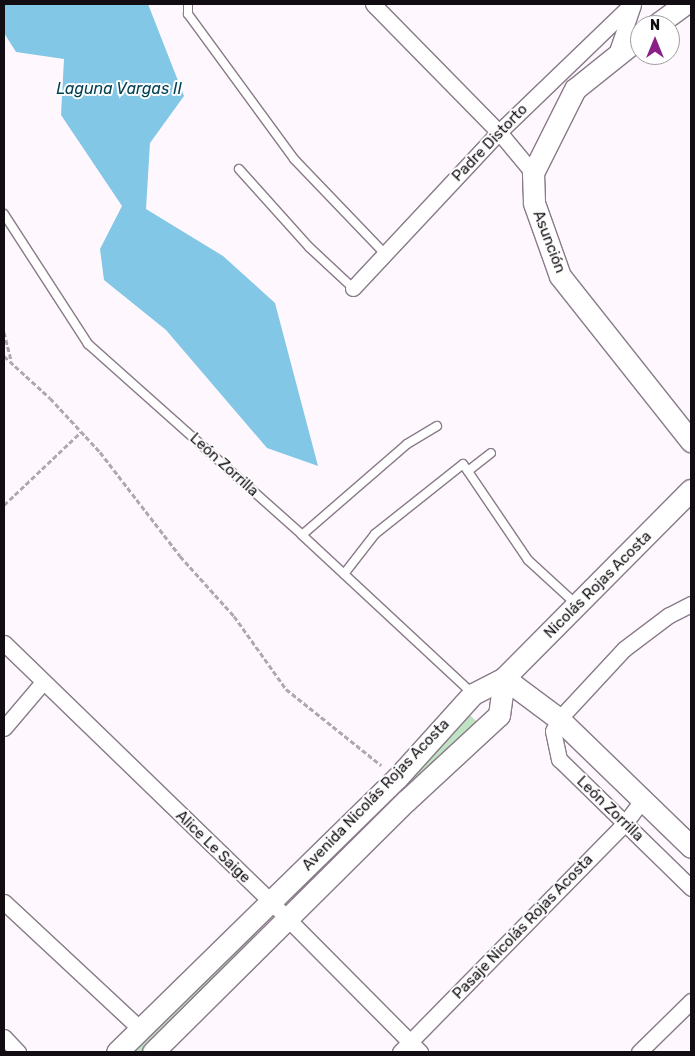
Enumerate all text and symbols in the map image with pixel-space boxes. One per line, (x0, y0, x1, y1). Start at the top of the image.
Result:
north arrow (630, 15, 680, 65)
text: N (650, 17, 660, 34)
water label: Laguna Vargas II (56, 79, 182, 99)
street label: Padre Distorto (449, 101, 531, 185)
street label: Asunción (529, 208, 569, 276)
street label: León Zorrilla (186, 430, 262, 500)
street label: Nicolás Rojas Acosta (541, 528, 655, 642)
street label: Avenida Nicolás Rojas Acosta (299, 715, 453, 875)
street label: León Zorrilla (573, 773, 647, 845)
street label: Alice Le Saige (172, 807, 254, 887)
street label: Pasaje Nicolás Rojas Acosta (449, 851, 597, 1003)

